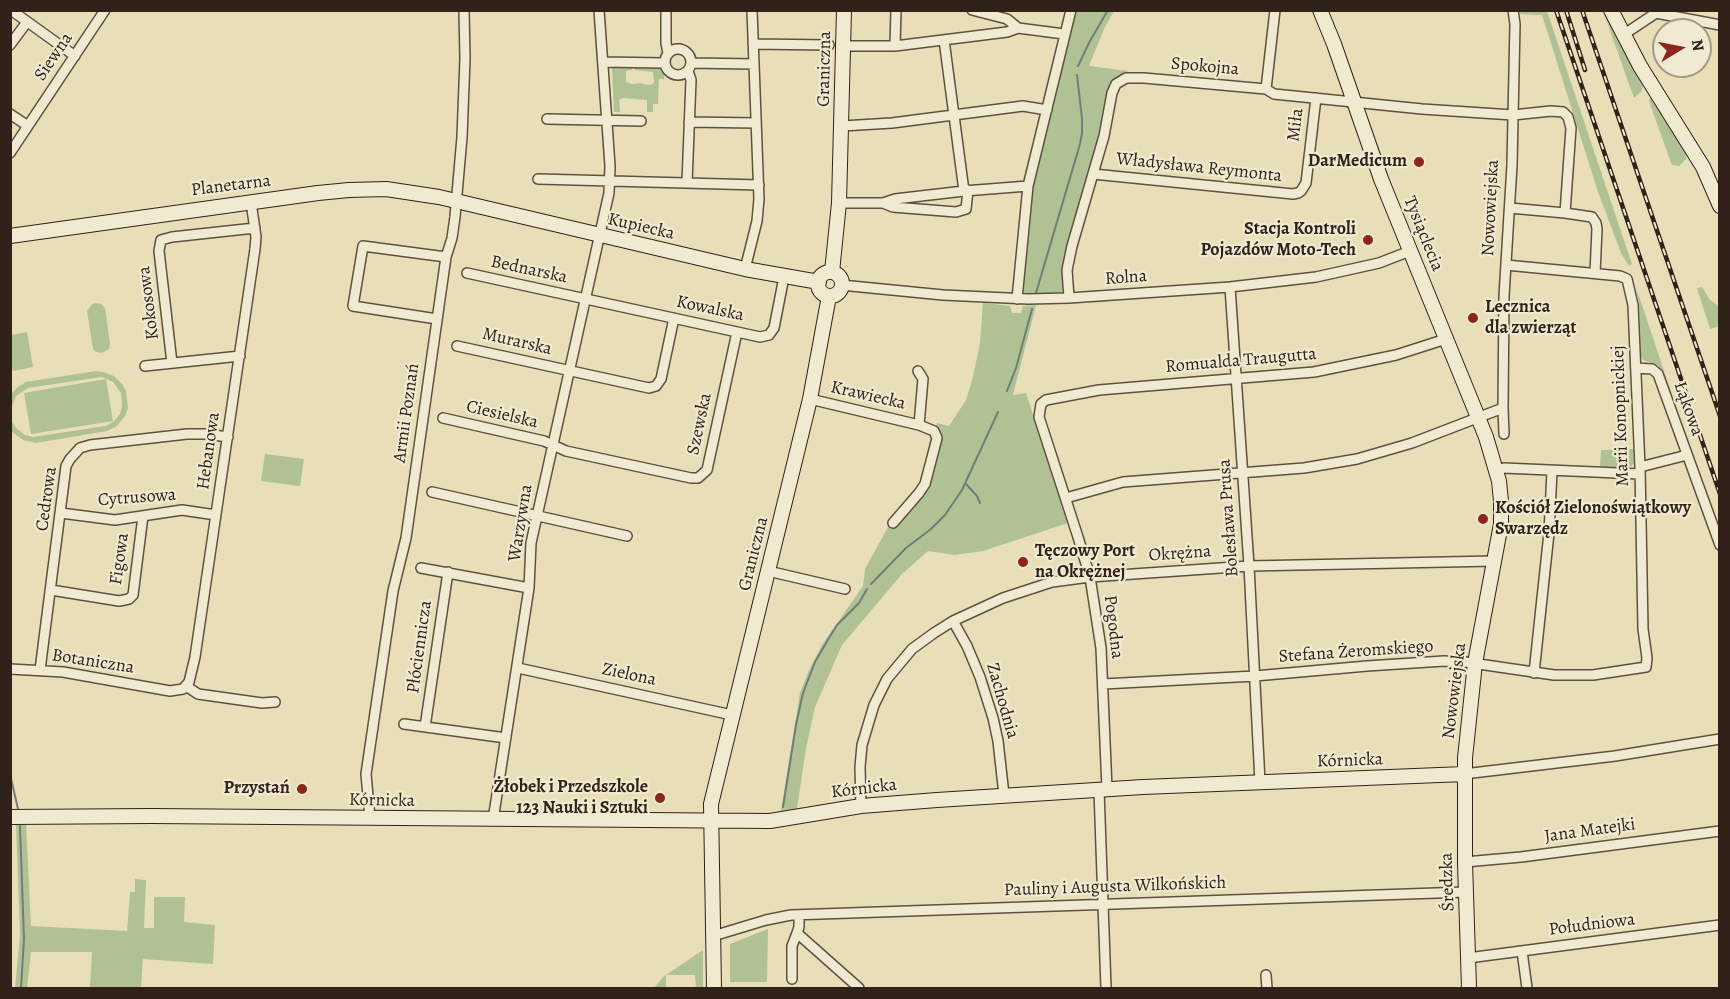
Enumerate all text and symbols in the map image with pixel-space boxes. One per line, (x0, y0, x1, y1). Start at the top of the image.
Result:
north arrow (1652, 18, 1712, 78)
street label: Siewna (30, 29, 78, 85)
street label: Graniczna (814, 31, 836, 107)
text: N (1686, 38, 1710, 53)
street label: Spokojna (1170, 53, 1240, 81)
street label: Miła (1283, 107, 1309, 143)
street label: Władysława Reymonta (1115, 149, 1283, 187)
place label: DarMedicum (1308, 151, 1407, 173)
marker: DarMedicum (1412, 155, 1426, 169)
street label: Nowowiejska (1478, 159, 1504, 257)
street label: Planetarna (190, 170, 272, 202)
street label: Tysiąclecia (1398, 193, 1448, 275)
street label: Kupiecka (605, 209, 677, 245)
place label: Stacja Kontroli Pojazdów Moto-Tech (1201, 219, 1356, 262)
marker: Stacja Kontroli Pojazdów Moto-Tech (1361, 233, 1375, 247)
street label: Bednarska (489, 251, 569, 289)
street label: Kokosowa (134, 265, 164, 341)
street label: Rolna (1104, 266, 1148, 290)
street label: Kowalska (674, 291, 746, 327)
place label: Lecznica dla zwierząt (1485, 297, 1577, 340)
marker: Lecznica dla zwierząt (1466, 311, 1480, 325)
street label: Murarska (480, 324, 554, 360)
street label: Romualda Traugutta (1165, 344, 1317, 378)
street label: Marii Konopnickiej (1608, 345, 1634, 487)
street label: Armii Poznań (389, 362, 425, 464)
street label: Krawiecka (828, 377, 908, 415)
street label: Łąkowa (1668, 379, 1708, 439)
street label: Szewska (683, 391, 717, 457)
street label: Ciesielska (464, 396, 540, 434)
street label: Hebanowa (193, 411, 225, 491)
street label: Bolesława Prusa (1214, 458, 1244, 578)
street label: Cedrowa (32, 465, 62, 533)
street label: Warzywna (504, 483, 538, 563)
street label: Cytrusowa (97, 484, 177, 512)
place label: Kościół Zielonoświątkowy Swarzędz (1495, 498, 1691, 540)
marker: Kościół Zielonoświątkowy Swarzędz (1476, 512, 1490, 526)
street label: Graniczna (734, 515, 774, 593)
street label: Figowa (106, 532, 134, 586)
place label: Tęczowy Port na Okrężnej (1035, 541, 1135, 584)
street label: Okrężna (1148, 541, 1212, 567)
marker: Tęczowy Port na Okrężnej (1016, 555, 1030, 569)
street label: Pogodna (1098, 594, 1128, 660)
street label: Płóciennicza (403, 599, 437, 695)
street label: Stefana Żeromskiego (1278, 636, 1434, 668)
street label: Nowowiejska (1438, 642, 1472, 740)
street label: Botaniczna (50, 645, 136, 679)
street label: Zielona (600, 659, 658, 691)
street label: Zachodnia (981, 661, 1023, 741)
street label: Kórnicka (1317, 749, 1383, 773)
street label: Kórnicka (830, 774, 898, 804)
place label: Żłobek i Przedszkole 123 Nauki i Sztuki (494, 777, 648, 820)
place label: Przystań (223, 778, 290, 800)
marker: Przystań (295, 782, 309, 796)
street label: Kórnicka (349, 790, 415, 812)
marker: Żłobek i Przedszkole 123 Nauki i Sztuki (653, 791, 667, 805)
street label: Jana Matejki (1543, 814, 1637, 848)
street label: Średzka (1436, 852, 1460, 912)
street label: Pauliny i Augusta Wilkońskich (1004, 872, 1226, 902)
street label: Południowa (1548, 909, 1636, 941)

